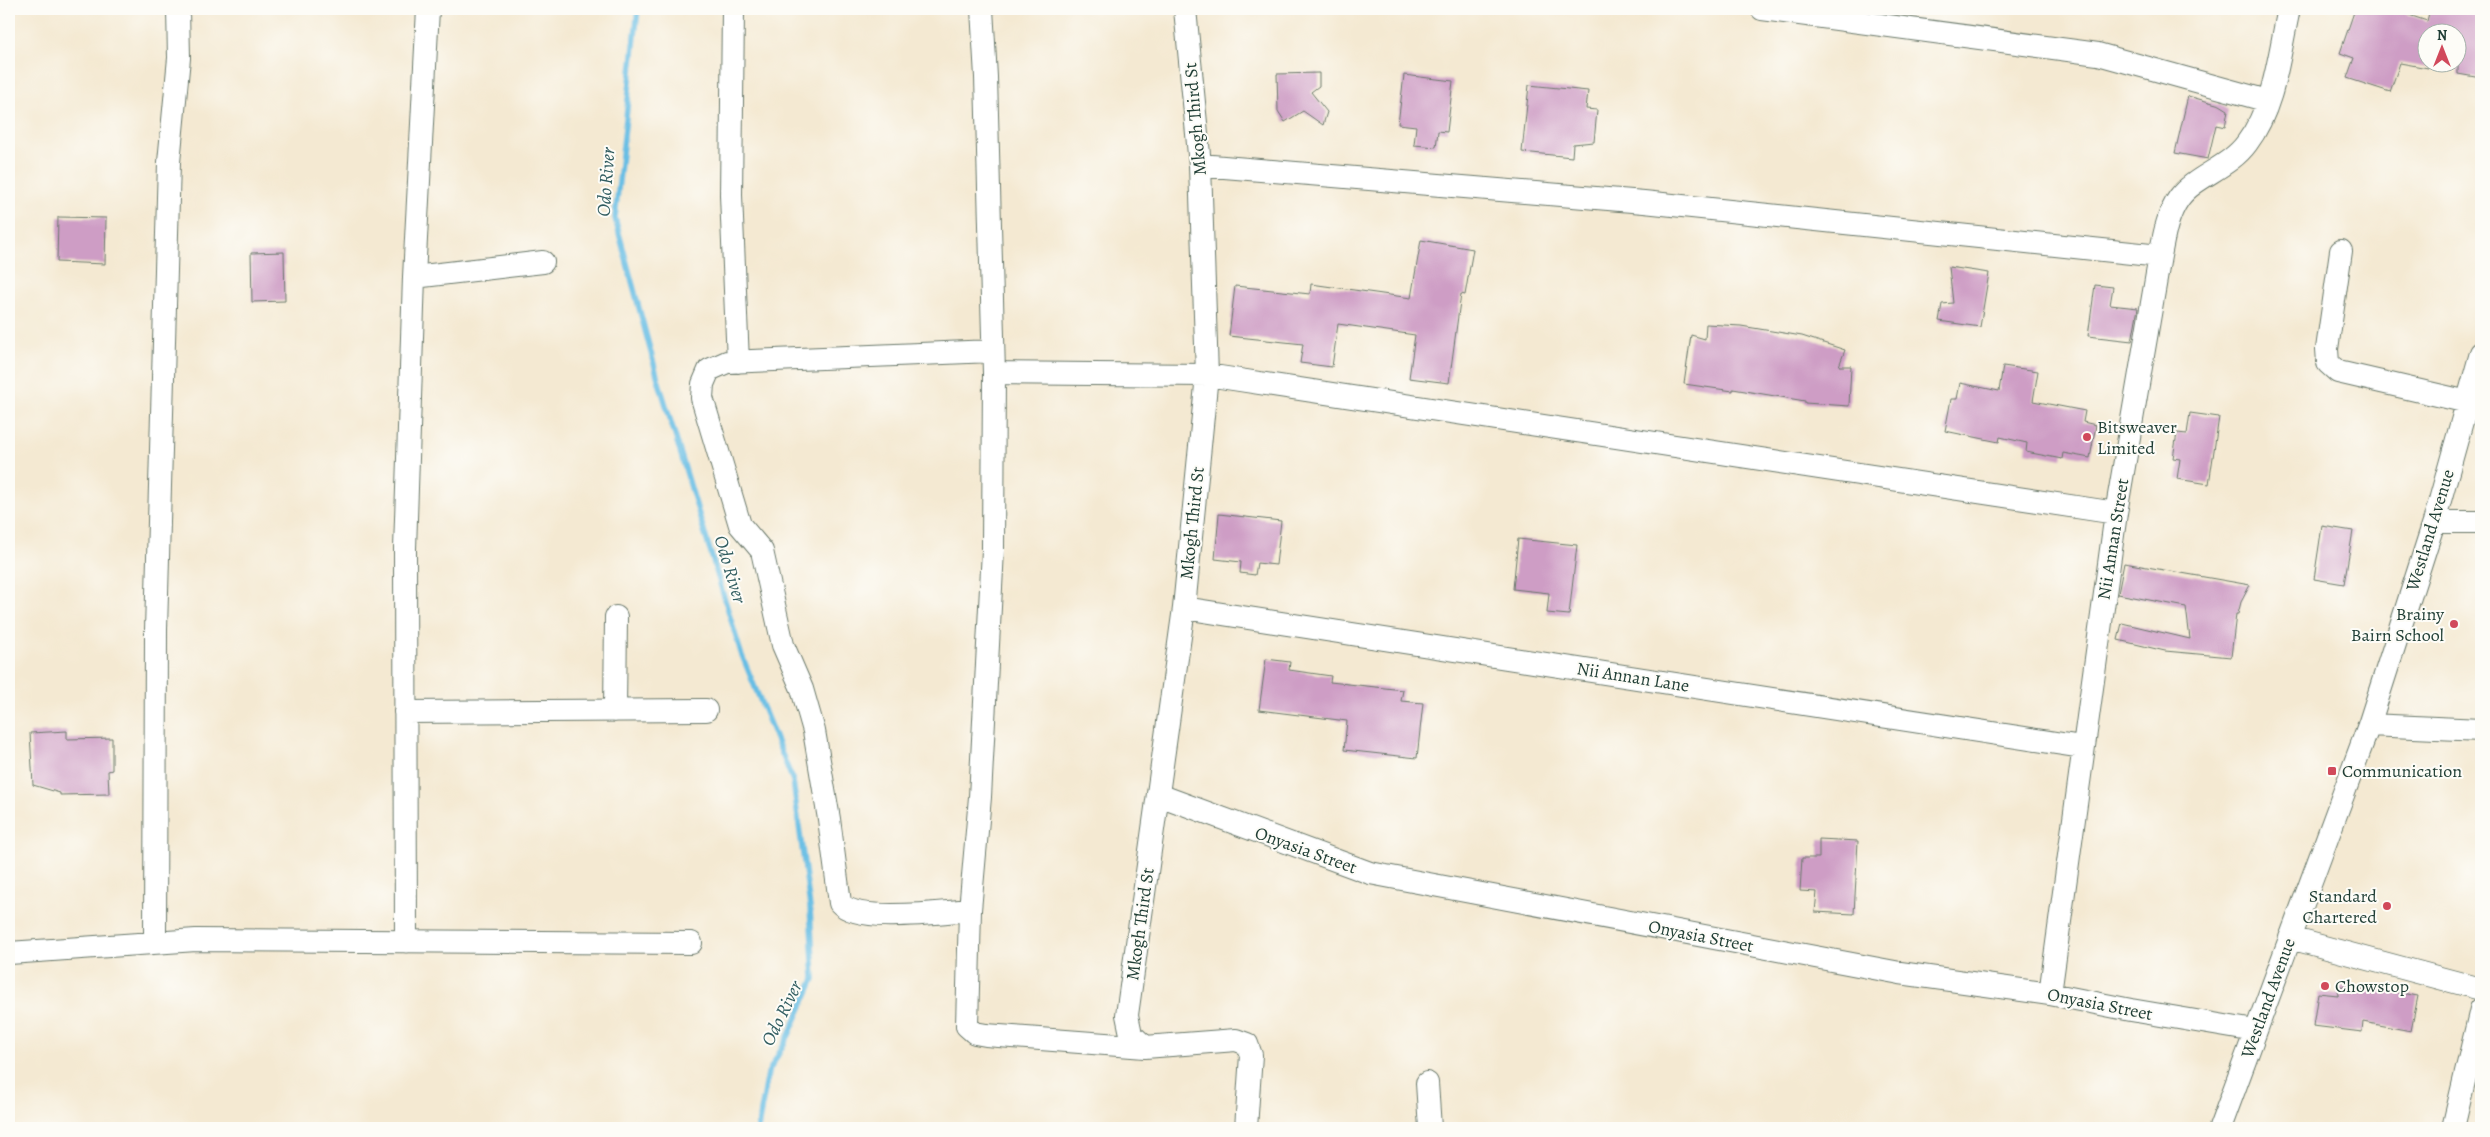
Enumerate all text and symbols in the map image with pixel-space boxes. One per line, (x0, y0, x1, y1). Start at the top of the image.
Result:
north arrow (2418, 22, 2468, 72)
text: N (2437, 26, 2447, 45)
street label: Mkogh Third St (1178, 61, 1212, 176)
water label: Odo River (591, 145, 621, 218)
place label: Bitsweaver Limited (2097, 415, 2177, 460)
marker: Bitsweaver Limited (2081, 431, 2093, 443)
street label: Mkogh Third St (1174, 465, 1210, 581)
street label: Westland Avenue (2400, 466, 2460, 595)
street label: Nii Annan Street (2092, 477, 2134, 601)
water label: Odo River (707, 532, 753, 608)
place label: Brainy Bairn School (2351, 602, 2445, 647)
marker: Brainy Bairn School (2448, 618, 2460, 630)
street label: Nii Annan Lane (1575, 656, 1691, 698)
place label: Communication (2342, 759, 2462, 783)
marker: Communication (2326, 765, 2338, 777)
street label: Onyasia Street (1252, 820, 1360, 880)
street label: Mkogh Third St (1120, 866, 1160, 982)
place label: Standard Chartered (2302, 884, 2377, 929)
marker: Standard Chartered (2381, 900, 2393, 912)
street label: Onyasia Street (1646, 914, 1756, 958)
street label: Westland Avenue (2235, 935, 2301, 1062)
place label: Chowstop (2335, 974, 2409, 998)
water label: Odo River (755, 975, 809, 1050)
marker: Chowstop (2319, 980, 2331, 992)
street label: Onyasia Street (2045, 982, 2155, 1026)

